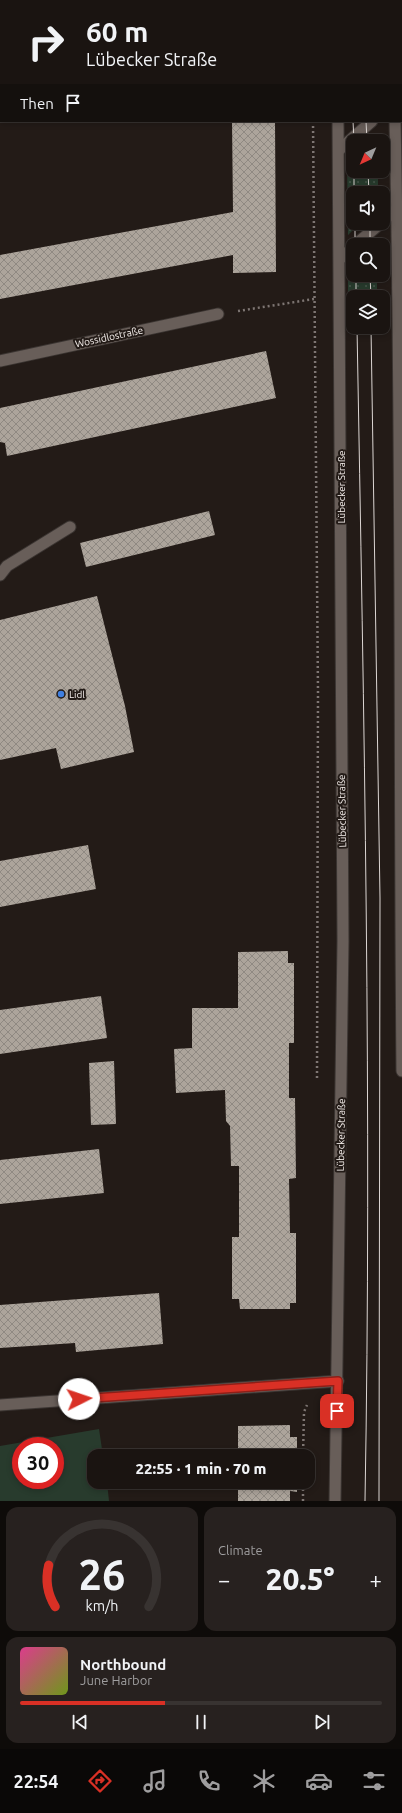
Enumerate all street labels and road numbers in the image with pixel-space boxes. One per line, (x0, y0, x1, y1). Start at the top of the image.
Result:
street label: Wossidlostraße (74, 324, 144, 350)
street label: Lübecker Straße (336, 451, 347, 523)
street label: Lübecker Straße (336, 774, 348, 848)
street label: Lübecker Straße (335, 1098, 347, 1172)

